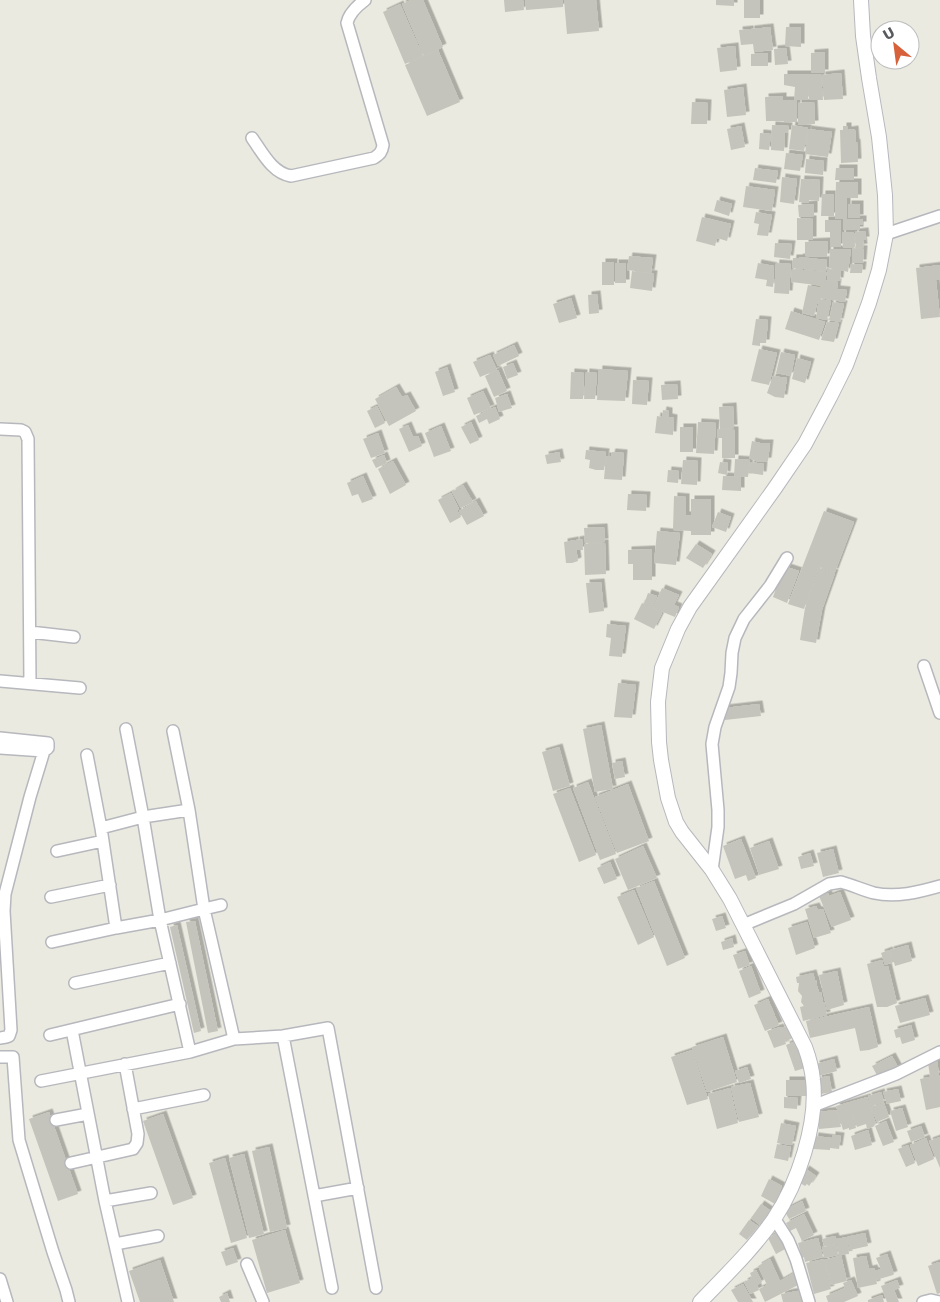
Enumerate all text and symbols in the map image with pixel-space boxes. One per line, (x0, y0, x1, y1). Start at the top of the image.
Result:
north arrow (870, 20, 920, 70)
text: U (880, 24, 898, 43)

